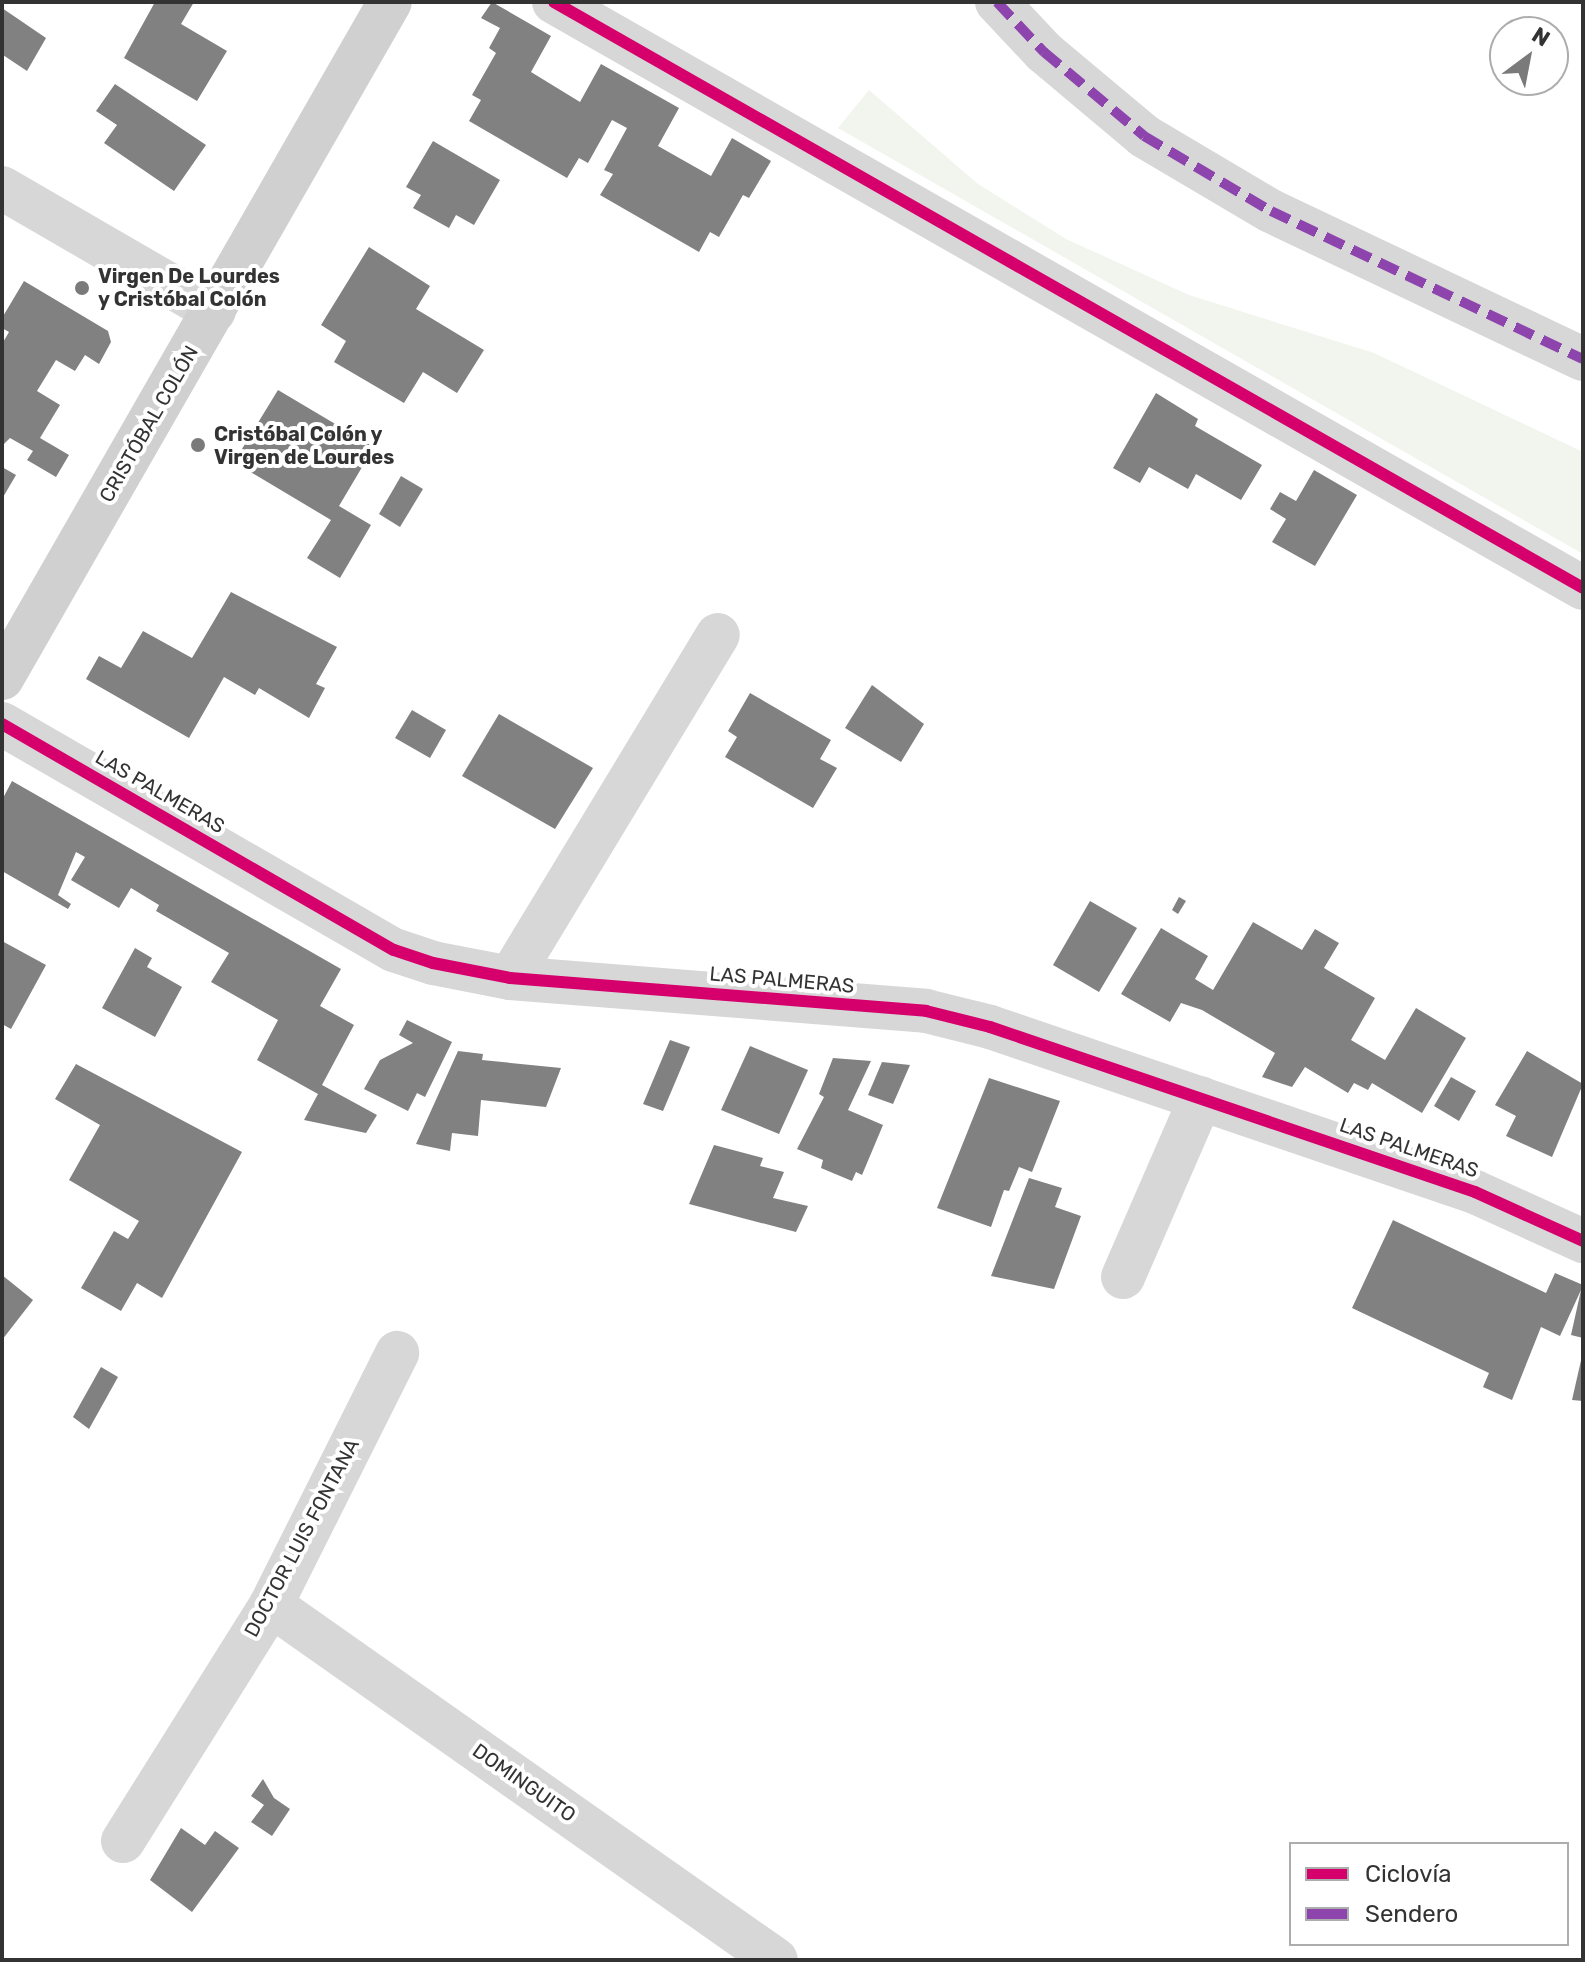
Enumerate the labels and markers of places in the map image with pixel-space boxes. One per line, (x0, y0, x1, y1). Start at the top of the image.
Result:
place label: Virgen De Lourdes y Cristóbal Colón (98, 264, 280, 311)
marker: Virgen De Lourdes y Cristóbal Colón (73, 279, 91, 297)
place label: Cristóbal Colón y Virgen de Lourdes (214, 422, 394, 469)
marker: Cristóbal Colón y Virgen de Lourdes (189, 436, 207, 454)

